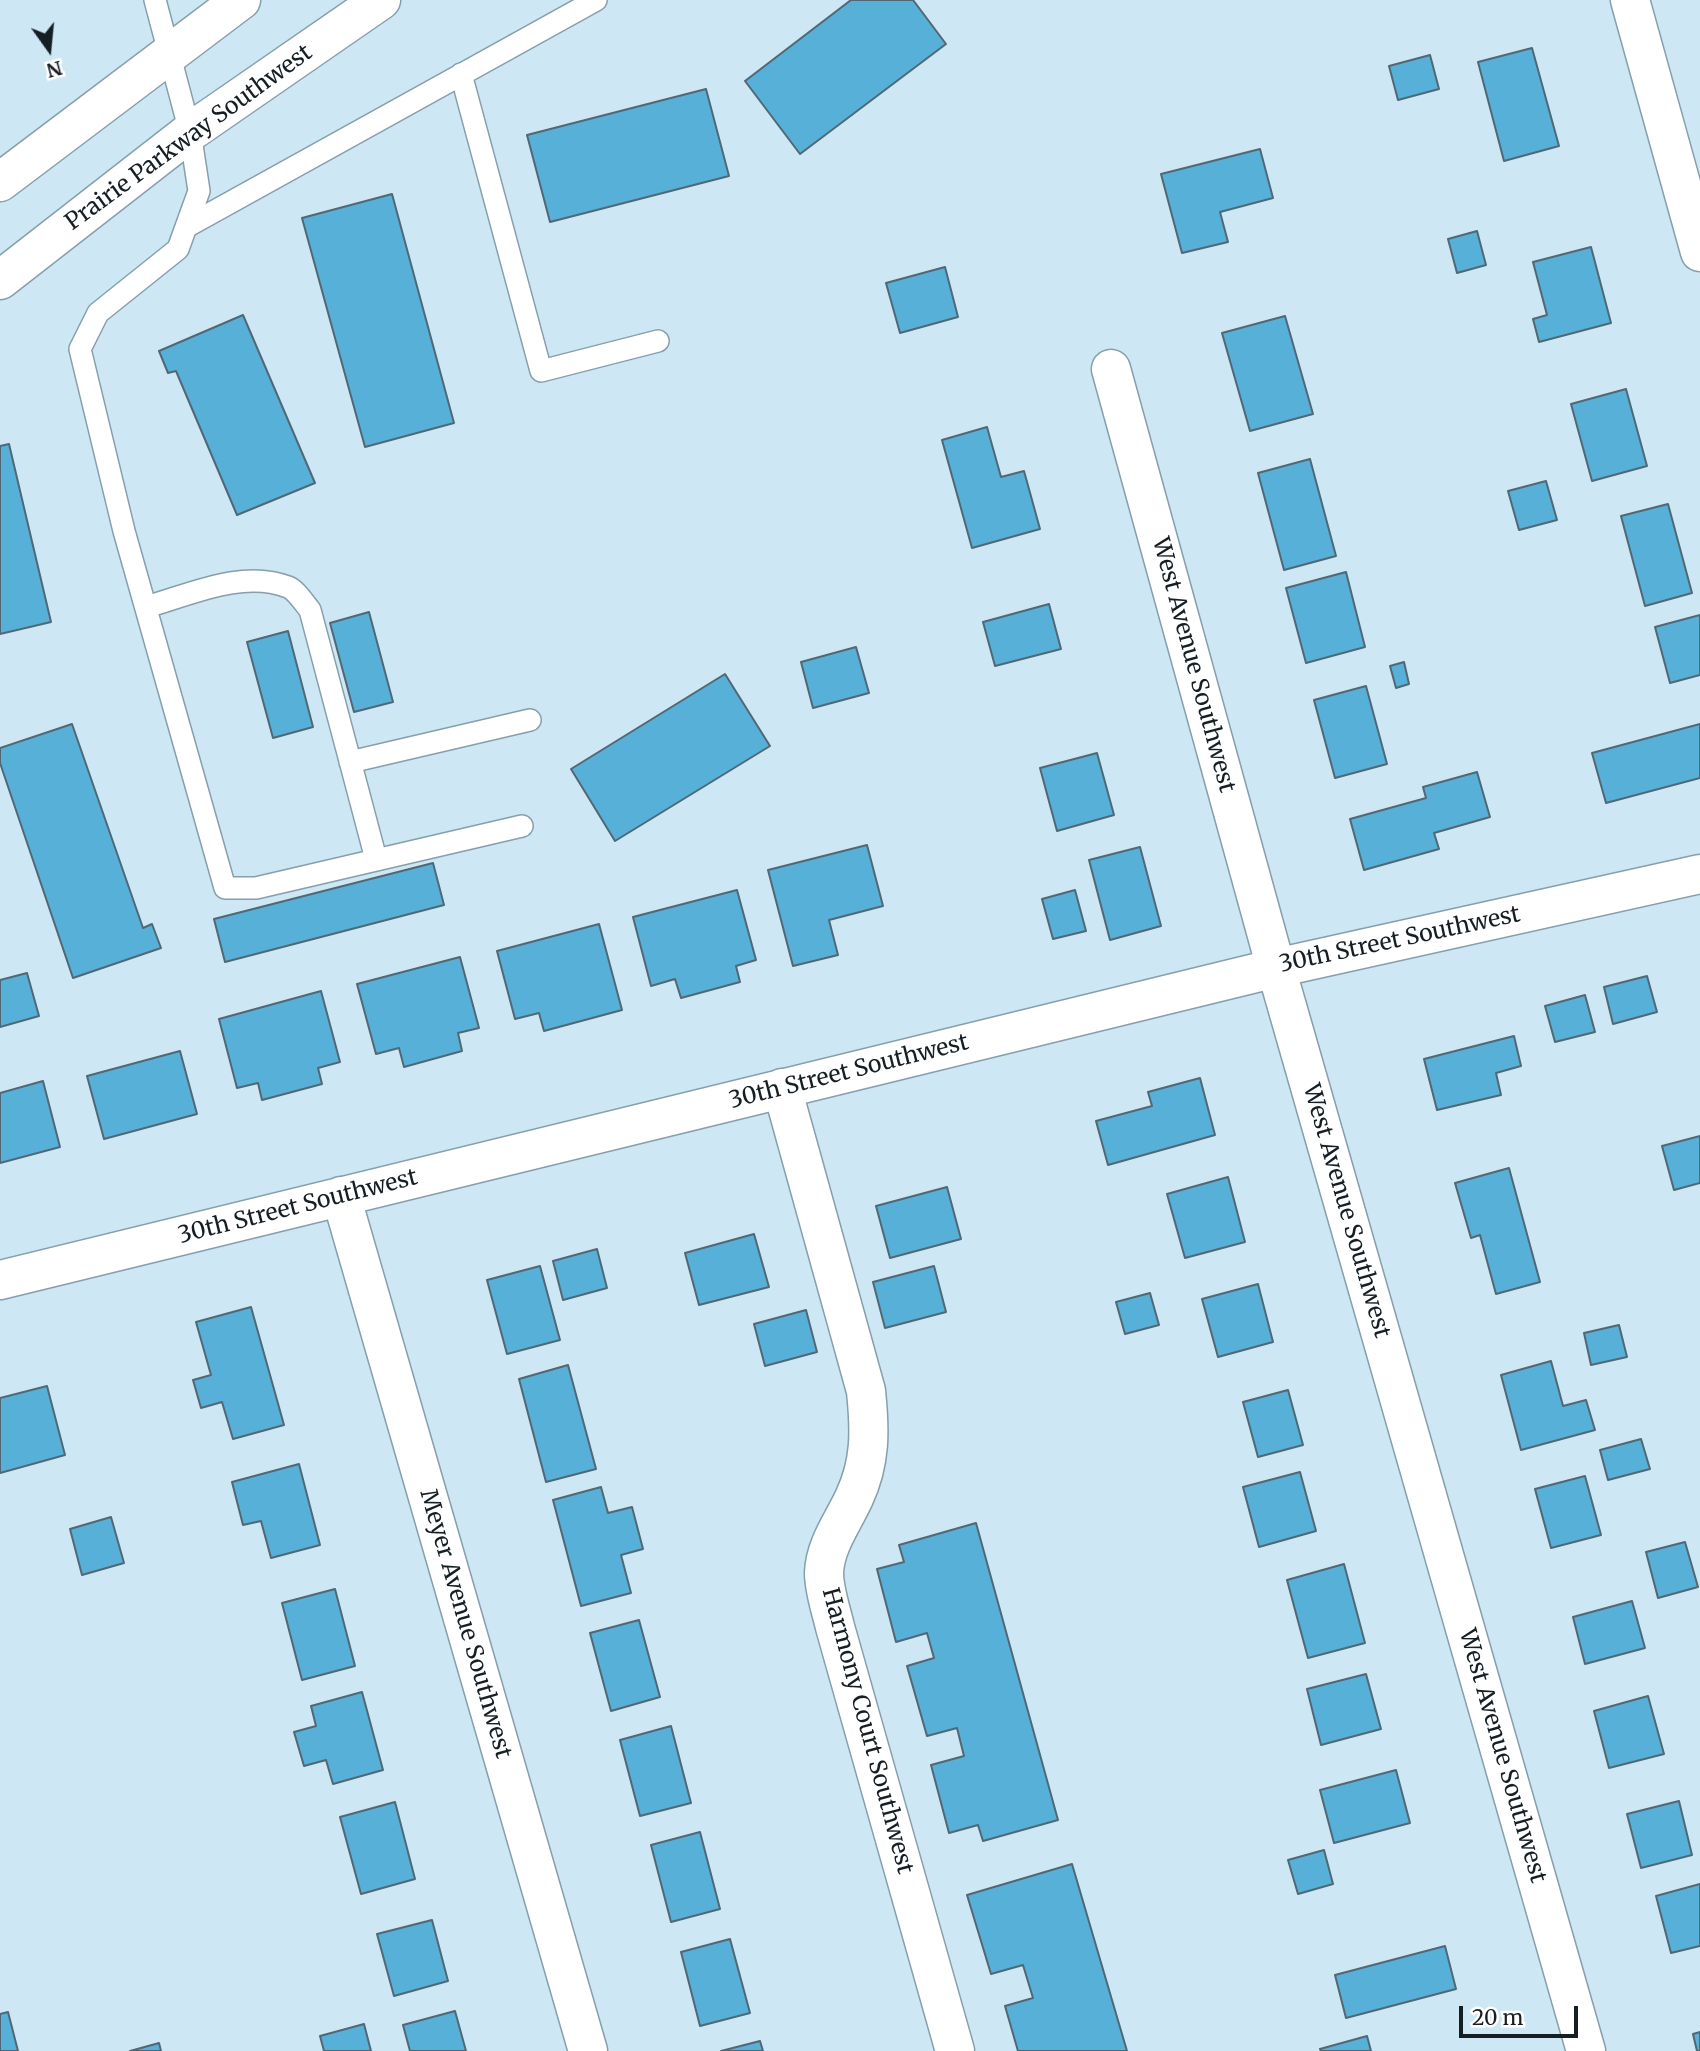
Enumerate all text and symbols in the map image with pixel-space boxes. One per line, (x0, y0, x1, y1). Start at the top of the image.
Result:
north arrow (14, 14, 84, 84)
street label: Prairie Parkway Southwest (60, 39, 318, 237)
text: N (44, 56, 65, 83)
street label: West Avenue Southwest (1146, 534, 1240, 796)
street label: 30th Street Southwest (1277, 901, 1523, 979)
street label: 30th Street Southwest (727, 1029, 971, 1115)
street label: West Avenue Southwest (1297, 1081, 1395, 1341)
street label: 30th Street Southwest (176, 1164, 420, 1250)
street label: Meyer Avenue Southwest (413, 1486, 517, 1762)
street label: Harmony Court Southwest (816, 1585, 918, 1877)
street label: West Avenue Southwest (1453, 1626, 1551, 1886)
scale bar (1462, 1992, 1581, 2036)
text: 20 m (1472, 2004, 1523, 2031)

